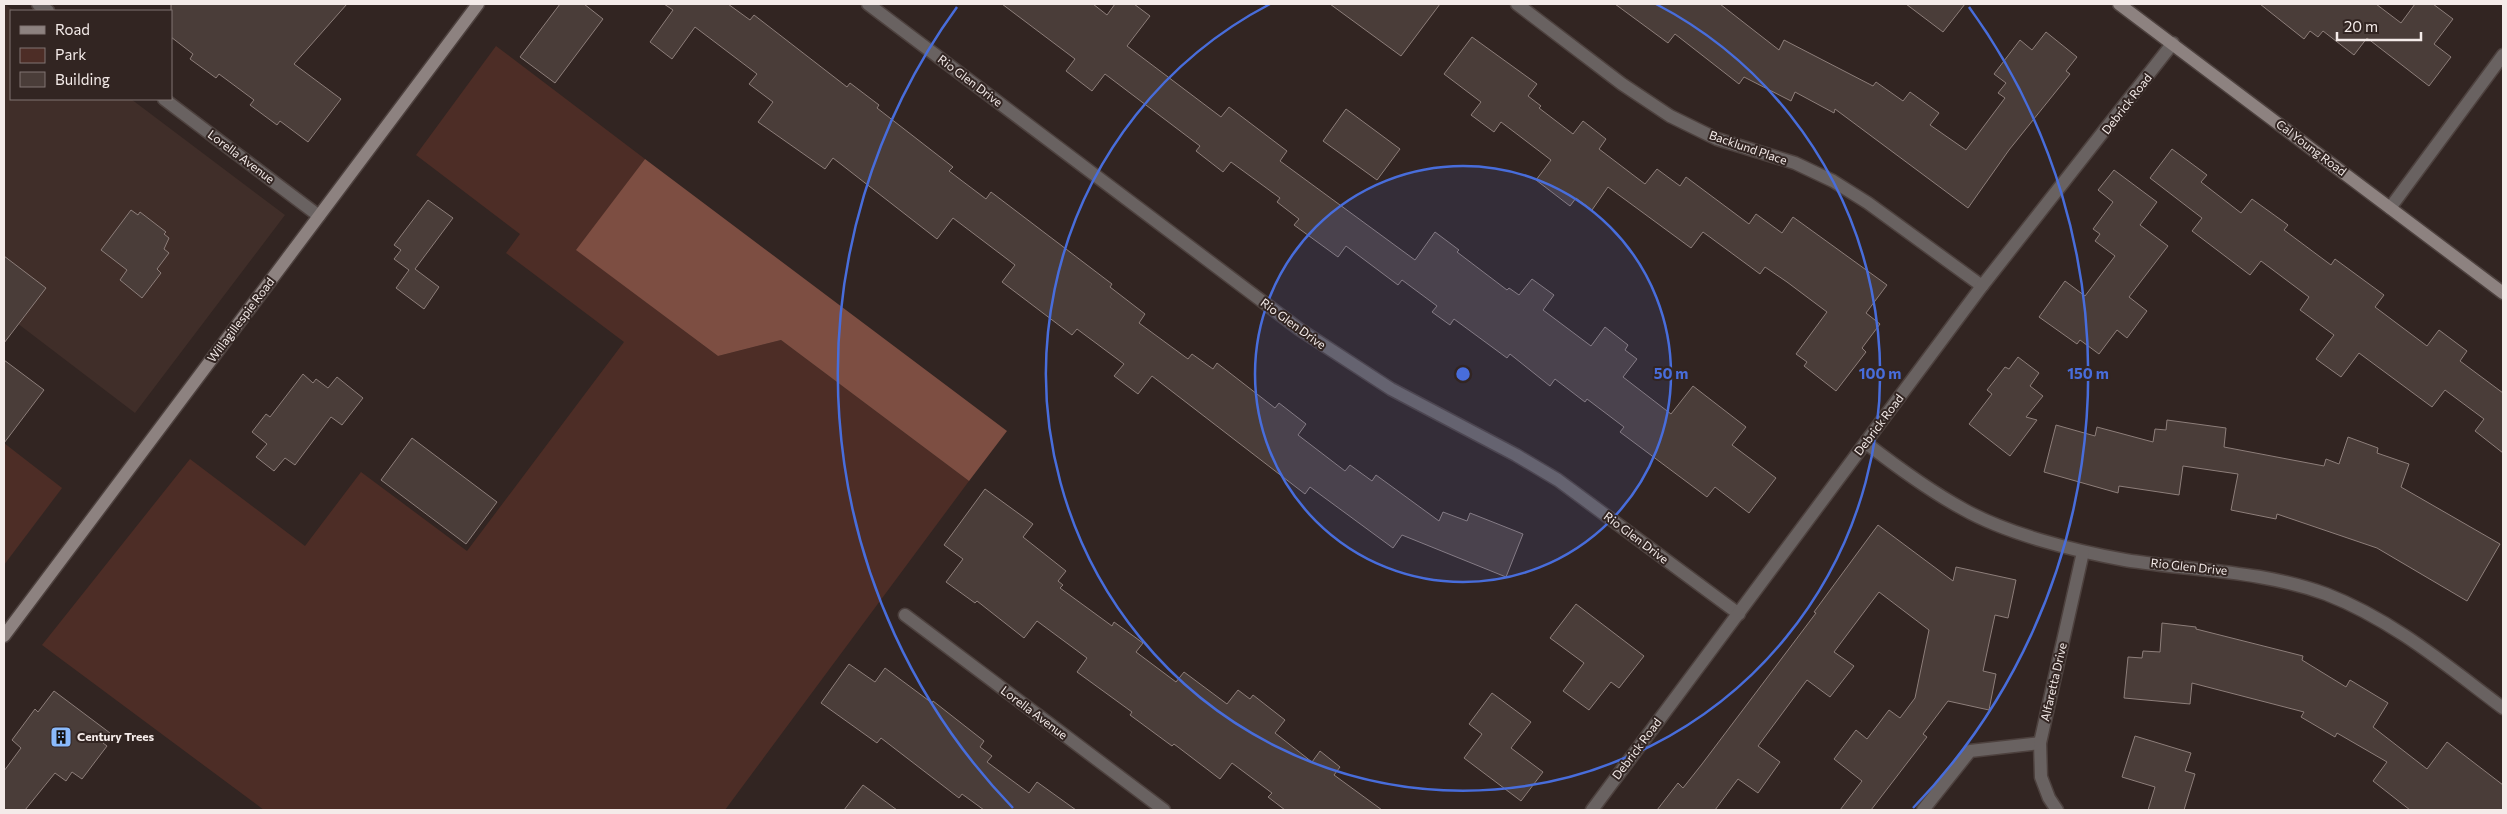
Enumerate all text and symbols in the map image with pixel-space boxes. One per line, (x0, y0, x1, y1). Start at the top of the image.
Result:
legend (10, 10, 172, 100)
scale bar (2337, 10, 2421, 42)
text: 20 m (2344, 17, 2378, 35)
text: Road (55, 20, 90, 38)
text: Park (55, 45, 86, 63)
street label: Rio Glen Drive (936, 51, 1006, 109)
text: Building (55, 70, 110, 88)
street label: Debrick Road (2098, 70, 2154, 136)
street label: Cal Young Road (2274, 116, 2349, 178)
street label: Lorella Avenue (206, 127, 278, 186)
street label: Backlund Place (1708, 127, 1789, 167)
street label: Willagillespie Road (204, 274, 277, 364)
street label: Rio Glen Drive (1258, 295, 1329, 351)
text: 50 m (1654, 364, 1688, 382)
text: 100 m (1859, 364, 1901, 382)
text: 150 m (2067, 364, 2109, 382)
centre of rings (1454, 365, 1472, 383)
street label: Debrick Road (1851, 391, 1906, 458)
street label: Rio Glen Drive (1602, 508, 1672, 566)
street label: Rio Glen Drive (2150, 555, 2228, 577)
street label: Alfaretta Drive (2037, 641, 2069, 723)
street label: Lorella Avenue (999, 683, 1071, 742)
street label: Debrick Road (1609, 715, 1664, 782)
building icon: Century Trees (49, 725, 73, 749)
place label: Century Trees (77, 729, 155, 743)

